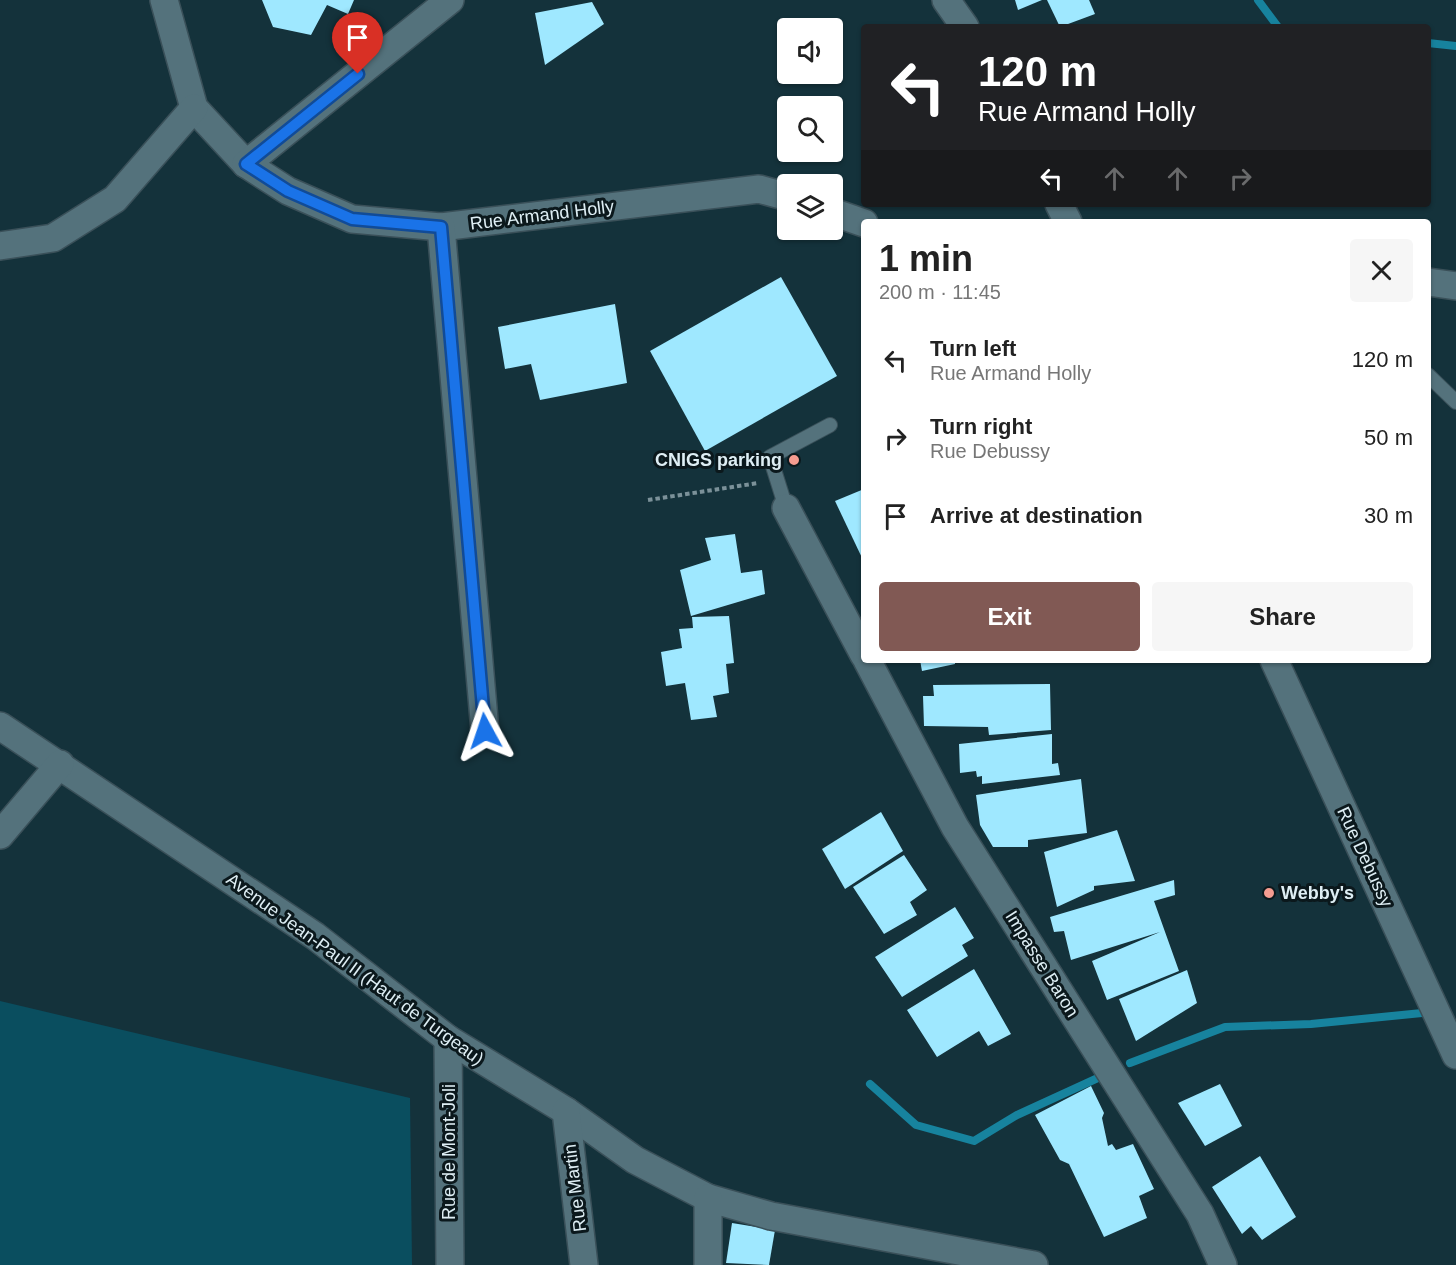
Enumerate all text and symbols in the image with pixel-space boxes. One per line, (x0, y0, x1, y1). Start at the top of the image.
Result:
pin (332, 12, 383, 74)
map controls (777, 18, 843, 240)
button: sound (777, 18, 843, 84)
icon: arrive (341, 21, 374, 54)
icon: left (879, 48, 957, 126)
text: 120 m (978, 48, 1097, 95)
button: search (777, 96, 843, 162)
text: Rue Armand Holly (978, 97, 1196, 127)
icon: left (1035, 162, 1068, 195)
icon: ahead (1098, 162, 1131, 195)
icon: ahead (1161, 162, 1194, 195)
icon: right (1224, 162, 1257, 195)
button: layers (777, 174, 843, 240)
street label: Rue Armand Holly (469, 196, 615, 234)
text: 1 min (879, 238, 973, 279)
button: close (1350, 239, 1413, 302)
text: 200 m · 11:45 (879, 281, 1001, 303)
text: Turn left (930, 336, 1016, 361)
icon: left (879, 344, 912, 377)
text: 120 m (1352, 347, 1413, 372)
text: Rue Armand Holly (930, 362, 1091, 384)
text: Turn right (930, 414, 1032, 439)
icon: right (879, 422, 912, 455)
text: 50 m (1364, 425, 1413, 450)
text: Rue Debussy (930, 440, 1050, 462)
place label: CNIGS parking (655, 450, 782, 470)
marker: CNIGS parking (787, 453, 801, 467)
icon: arrive (879, 500, 912, 533)
text: Arrive at destination (930, 503, 1143, 528)
text: 30 m (1364, 503, 1413, 528)
button: Exit (879, 582, 1140, 651)
button: Share (1152, 582, 1413, 651)
position arrow (453, 699, 517, 763)
street label: Rue Debussy (1333, 804, 1397, 910)
street label: Avenue Jean-Paul II (Haut de Turgeau) (223, 869, 487, 1069)
place label: Webby's (1281, 883, 1354, 903)
marker: Webby's (1262, 886, 1276, 900)
street label: Impasse Baron (1001, 907, 1083, 1021)
street label: Rue de Mont-Joli (439, 1084, 459, 1220)
street label: Rue Martin (560, 1143, 590, 1233)

